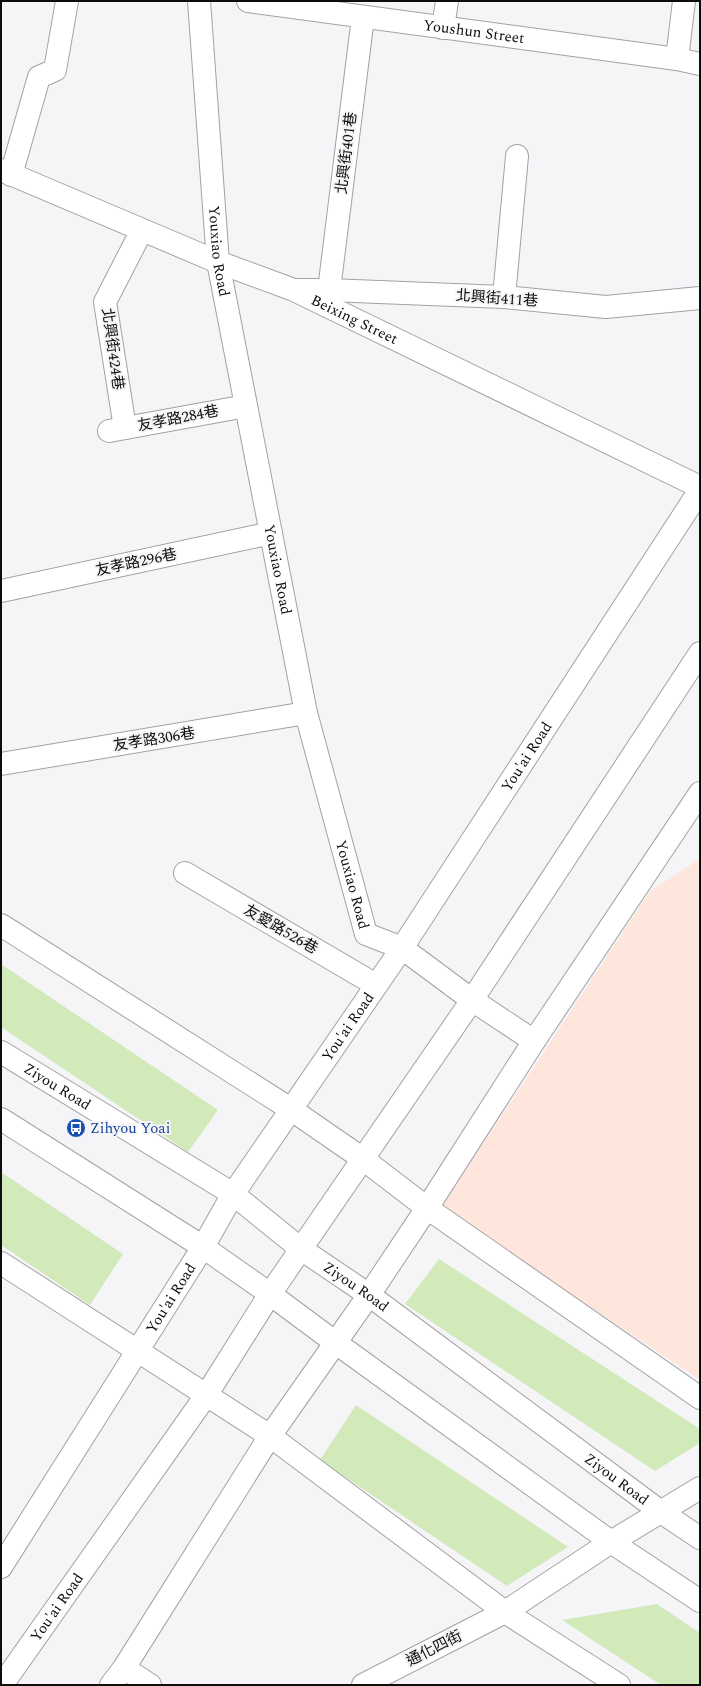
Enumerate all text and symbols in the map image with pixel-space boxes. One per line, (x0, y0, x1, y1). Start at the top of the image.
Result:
street label: Youshun Street (422, 14, 526, 50)
street label: 北興街401巷 (330, 111, 363, 195)
street label: Youxiao Road (202, 205, 236, 299)
street label: 北興街411巷 (455, 284, 539, 313)
street label: Beixing Street (307, 289, 402, 351)
street label: 北興街424巷 (95, 307, 130, 392)
street label: 友孝路284巷 (135, 399, 221, 438)
street label: Youxiao Road (257, 523, 298, 617)
street label: 友孝路296巷 (93, 543, 179, 582)
street label: You'ai Road (496, 717, 558, 797)
street label: 友孝路306巷 (112, 722, 197, 757)
street label: Youxiao Road (329, 838, 375, 932)
street label: 友愛路526巷 (239, 899, 322, 960)
street label: You'ai Road (316, 988, 380, 1067)
street label: Ziyou Road (19, 1057, 95, 1116)
bus stop icon: Zihyou Yoai (65, 1117, 87, 1139)
place label: Zihyou Yoai (90, 1117, 170, 1140)
street label: Ziyou Road (318, 1256, 393, 1318)
street label: You'ai Road (140, 1259, 202, 1338)
street label: Ziyou Road (579, 1448, 654, 1511)
street label: You'ai Road (25, 1568, 89, 1647)
street label: 通化四街 (402, 1625, 466, 1672)

